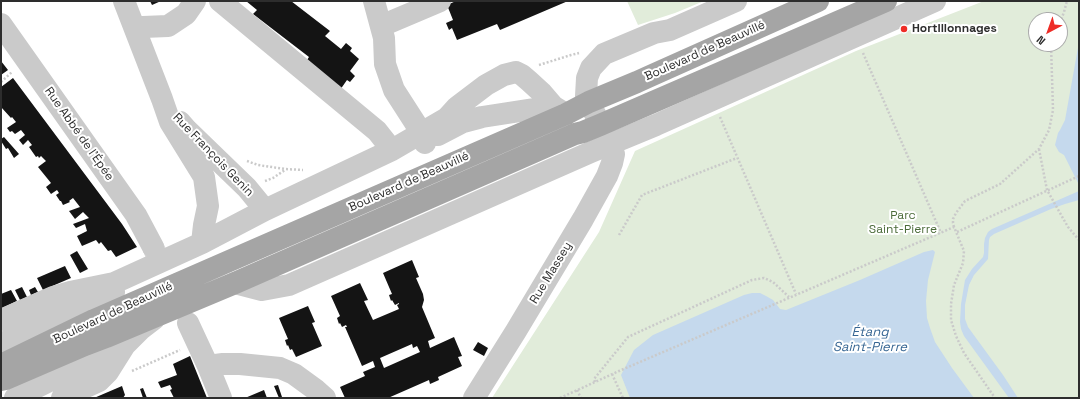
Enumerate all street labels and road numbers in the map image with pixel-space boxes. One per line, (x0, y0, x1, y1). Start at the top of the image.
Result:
street label: Boulevard de Beauvillé (643, 18, 767, 84)
street label: Rue Abbé de l'Épée (41, 84, 117, 184)
street label: Rue François Genin (170, 111, 256, 199)
street label: Boulevard de Beauvillé (347, 149, 471, 215)
street label: Rue Massey (527, 240, 575, 306)
street label: Boulevard de Beauvillé (51, 279, 175, 347)

